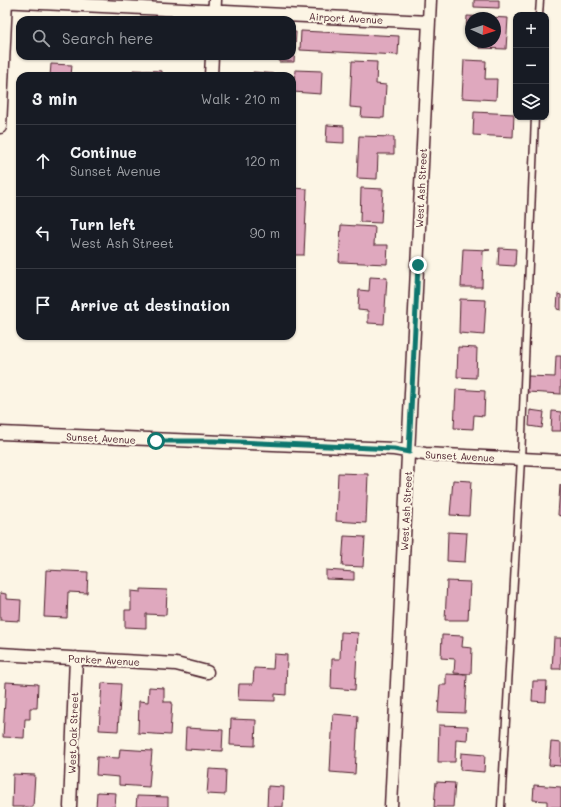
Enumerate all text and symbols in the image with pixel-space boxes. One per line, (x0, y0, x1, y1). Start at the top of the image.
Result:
street label: Airport Avenue (309, 9, 383, 27)
north arrow (465, 12, 501, 48)
map controls (513, 12, 549, 120)
button: + (513, 12, 549, 48)
search box (16, 16, 296, 60)
icon: search (30, 27, 52, 49)
text: Search here (62, 28, 153, 48)
button: − (513, 48, 549, 84)
button: layers (513, 84, 549, 120)
text: 3 min (32, 87, 77, 109)
text: Walk · 210 m (201, 90, 280, 107)
text: Continue (70, 142, 137, 162)
street label: West Ash Street (412, 148, 430, 228)
icon: ahead (32, 150, 54, 172)
text: 120 m (244, 152, 280, 169)
text: Sunset Avenue (70, 162, 161, 179)
text: Turn left (70, 214, 135, 234)
icon: left (32, 222, 54, 244)
text: 90 m (250, 224, 280, 241)
text: West Ash Street (70, 234, 174, 251)
route end (409, 256, 427, 274)
icon: arrive (32, 294, 54, 316)
text: Arrive at destination (70, 295, 230, 315)
street label: Sunset Avenue (66, 429, 136, 447)
route start (147, 432, 165, 450)
street label: Sunset Avenue (425, 447, 495, 465)
street label: West Ash Street (397, 471, 415, 551)
street label: Parker Avenue (68, 651, 140, 669)
street label: West Oak Street (65, 692, 81, 774)

